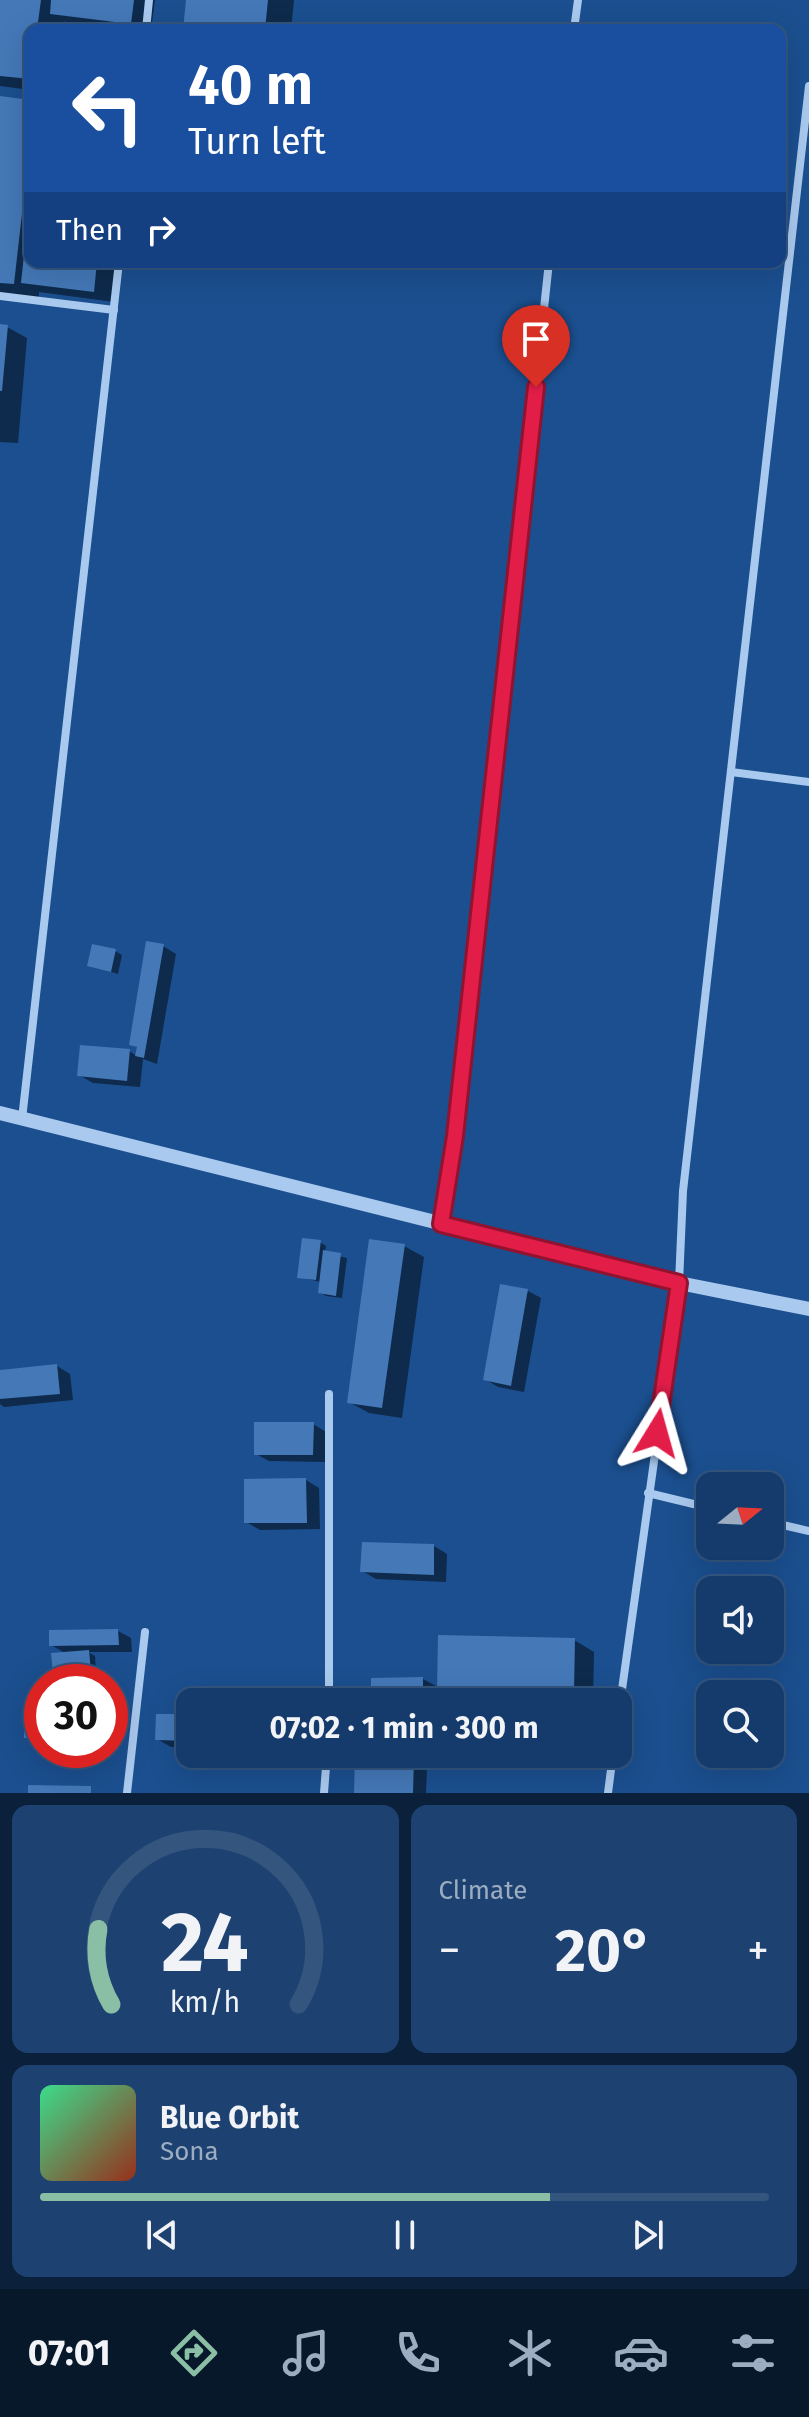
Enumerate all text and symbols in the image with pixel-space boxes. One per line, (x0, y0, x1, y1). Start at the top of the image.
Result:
text: 40 m (188, 52, 313, 119)
icon: left (56, 56, 160, 160)
text: Turn left (188, 120, 326, 164)
icon: right (139, 208, 183, 252)
text: Then (56, 212, 123, 248)
pin (502, 305, 570, 387)
icon: arrive (514, 317, 558, 361)
position arrow (615, 1391, 699, 1475)
north arrow (696, 1472, 784, 1560)
map controls (696, 1472, 784, 1768)
button: sound (696, 1576, 784, 1664)
speed limit sign: 30 (24, 1664, 128, 1768)
button: search (696, 1680, 784, 1768)
text: 07:02 · 1 min · 300 m (269, 1710, 539, 1746)
text: Climate (439, 1875, 527, 1906)
text: 24 (161, 1893, 249, 1993)
text: 20° (555, 1915, 652, 1987)
text: − (439, 1924, 461, 1977)
text: + (747, 1924, 769, 1977)
text: km/h (170, 1985, 241, 2020)
text: Blue Orbit (160, 2100, 299, 2136)
text: Sona (160, 2136, 219, 2167)
icon: previous (140, 2213, 184, 2257)
icon: pause (383, 2213, 427, 2257)
icon: next (626, 2213, 670, 2257)
icon: directions (166, 2325, 222, 2381)
icon: music (278, 2325, 334, 2381)
icon: phone (390, 2325, 446, 2381)
icon: climate (502, 2325, 558, 2381)
icon: car (613, 2325, 669, 2381)
icon: filters (725, 2325, 781, 2381)
text: 07:01 (28, 2331, 111, 2375)

